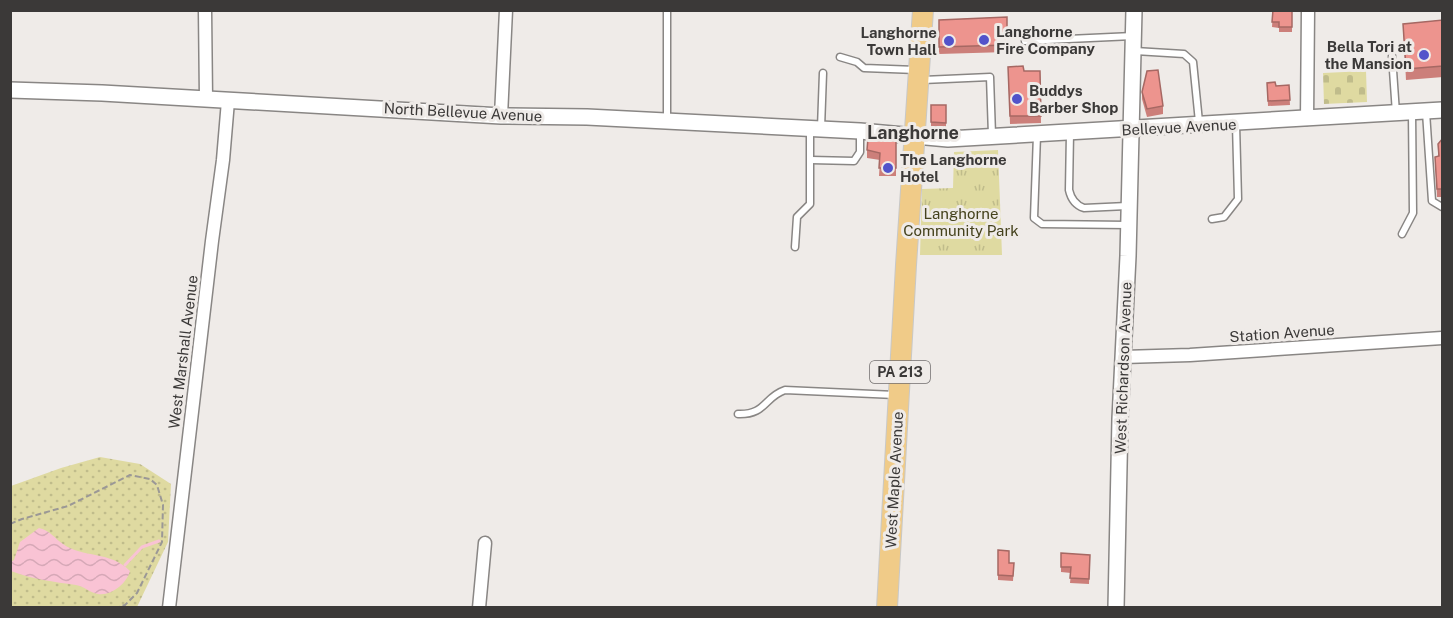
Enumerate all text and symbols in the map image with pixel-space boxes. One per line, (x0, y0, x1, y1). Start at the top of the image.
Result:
place label: Langhorne Fire Company (996, 23, 1095, 57)
place label: Langhorne Town Hall (860, 24, 937, 58)
marker: Langhorne Fire Company (977, 33, 991, 47)
marker: Langhorne Town Hall (942, 34, 956, 48)
place label: Bella Tori at the Mansion (1324, 38, 1412, 72)
marker: Bella Tori at the Mansion (1417, 48, 1431, 62)
place label: Buddys Barber Shop (1029, 82, 1118, 116)
marker: Buddys Barber Shop (1010, 92, 1024, 106)
street label: North Bellevue Avenue (383, 99, 543, 125)
street label: Bellevue Avenue (1121, 115, 1237, 139)
district label: Langhorne (867, 122, 959, 143)
place label: The Langhorne Hotel (900, 151, 1007, 185)
marker: The Langhorne Hotel (881, 161, 895, 175)
park label: Langhorne Community Park (903, 205, 1019, 239)
street label: West Marshall Avenue (165, 274, 201, 430)
street label: West Richardson Avenue (1111, 282, 1135, 454)
street label: Station Avenue (1229, 321, 1335, 345)
road number: PA 213 (870, 361, 930, 383)
street label: West Maple Avenue (882, 411, 906, 549)

